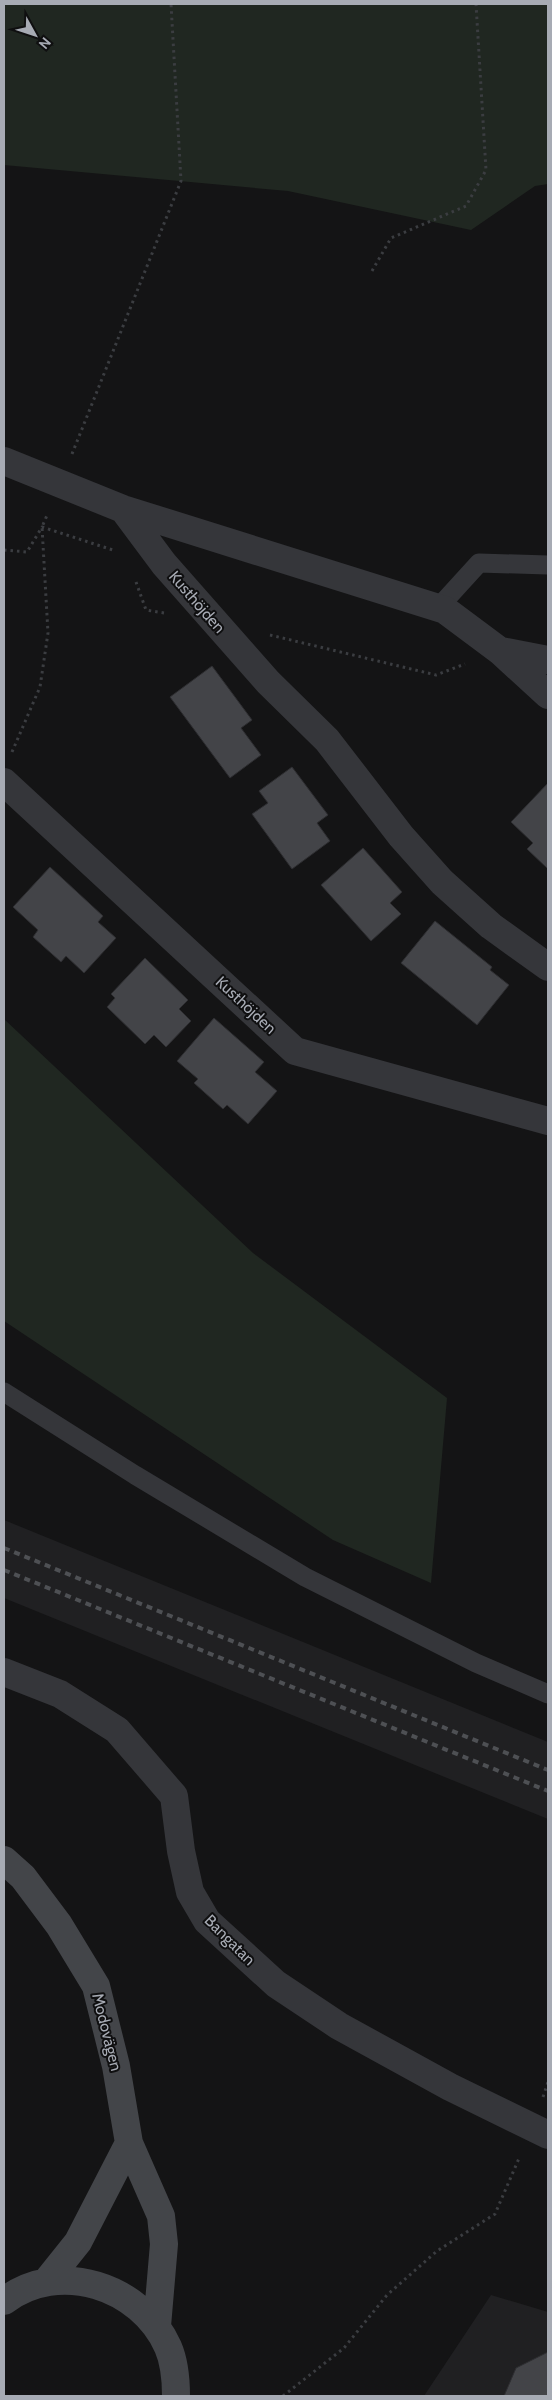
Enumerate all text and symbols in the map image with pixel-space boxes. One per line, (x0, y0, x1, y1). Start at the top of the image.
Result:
north arrow (10, 10, 60, 60)
text: N (35, 34, 55, 53)
street label: Kusthöjden (165, 567, 229, 637)
street label: Kusthöjden (212, 972, 280, 1038)
street label: Bangatan (201, 1911, 259, 1969)
street label: Modovägen (88, 1991, 126, 2073)

